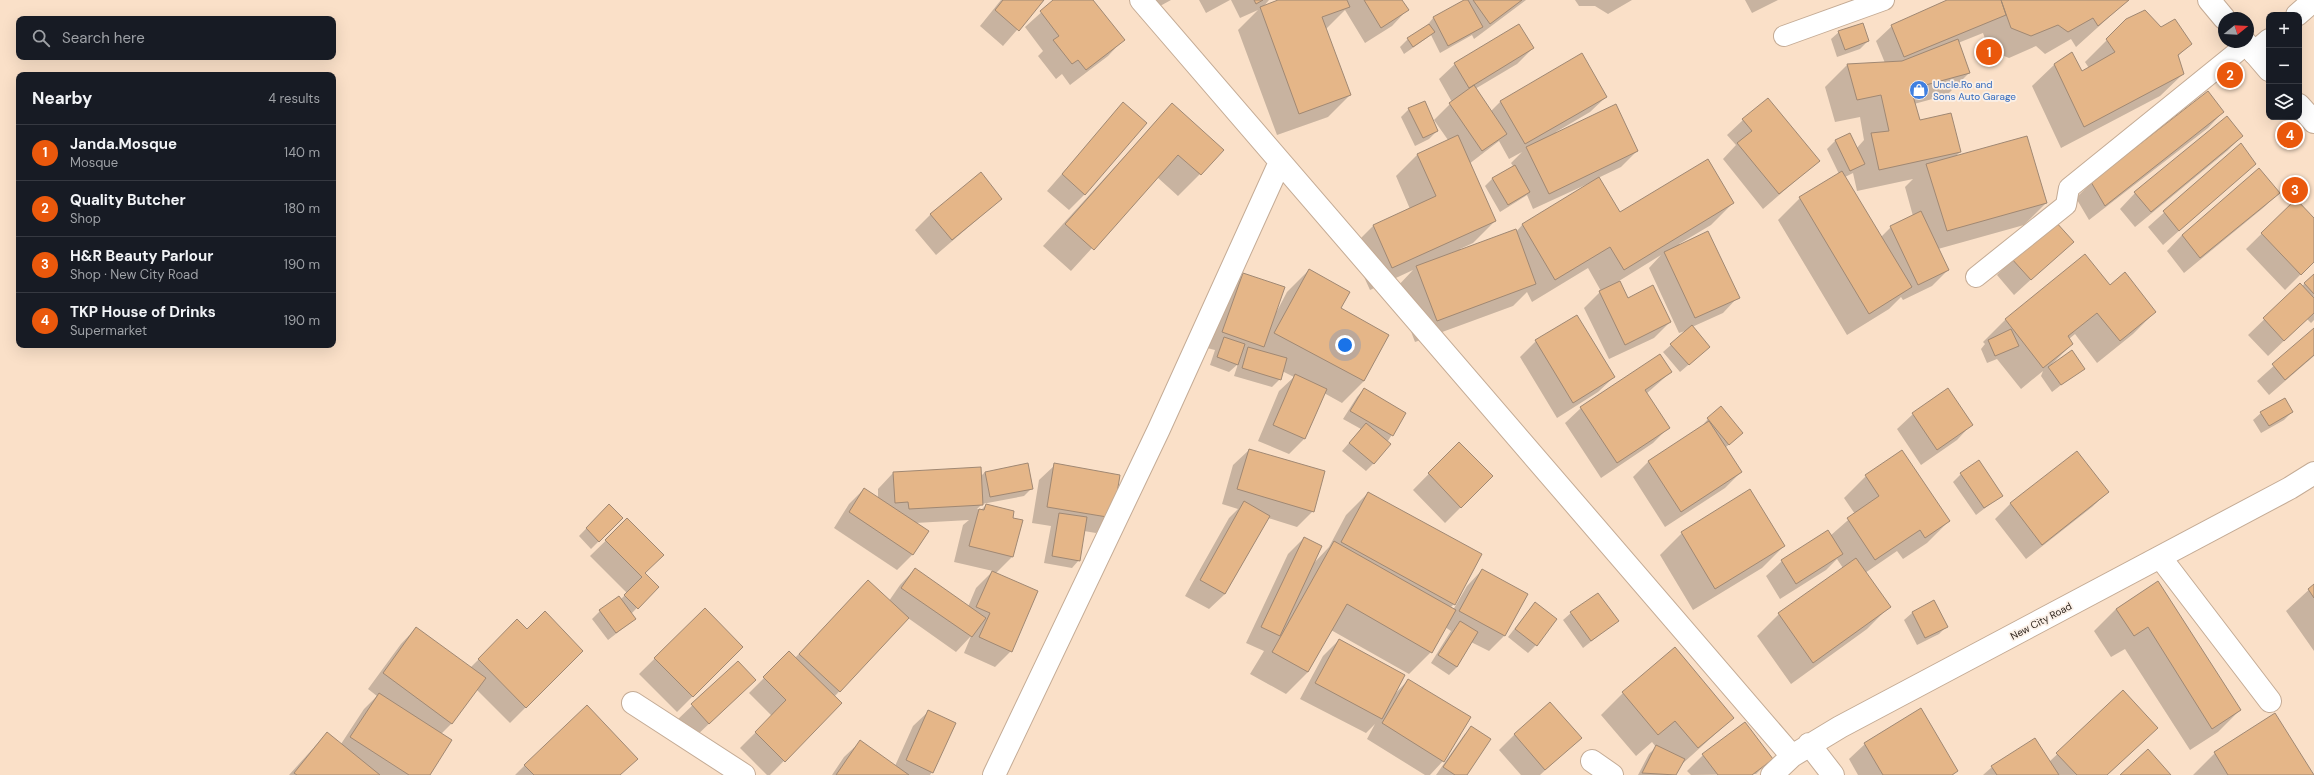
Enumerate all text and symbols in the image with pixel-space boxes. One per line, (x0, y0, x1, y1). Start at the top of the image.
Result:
north arrow (2218, 12, 2254, 48)
map controls (2266, 12, 2302, 120)
button: + (2266, 12, 2302, 48)
search box (16, 16, 336, 60)
icon: search (30, 27, 52, 49)
text: Search here (62, 28, 145, 48)
pin: 1 (1976, 37, 2002, 67)
button: − (2266, 48, 2302, 84)
pin: 2 (2217, 60, 2243, 90)
place label: Uncle.Ro and Sons Auto Garage (1933, 78, 2016, 103)
shop icon: Uncle.Ro and Sons Auto Garage (1908, 79, 1930, 101)
button: layers (2266, 84, 2302, 120)
text: Nearby (32, 87, 92, 109)
text: 4 results (268, 90, 320, 107)
pin: 4 (2277, 120, 2303, 150)
text: Janda.Mosque (70, 134, 177, 154)
text: 1 (43, 144, 47, 161)
text: 140 m (284, 144, 320, 161)
text: Mosque (70, 154, 118, 171)
pin: 3 (2282, 175, 2308, 205)
text: Quality Butcher (70, 190, 186, 210)
text: 2 (41, 200, 49, 217)
text: 180 m (284, 200, 320, 217)
text: Shop (70, 210, 101, 227)
text: H&R Beauty Parlour (70, 246, 213, 266)
text: 3 (41, 256, 49, 273)
text: 190 m (284, 256, 320, 273)
text: Shop · New City Road (70, 266, 198, 283)
text: TKP House of Drinks (70, 302, 216, 322)
text: 4 (41, 312, 49, 329)
text: 190 m (284, 312, 320, 329)
text: Supermarket (70, 322, 147, 339)
your location (1335, 335, 1355, 355)
street label: New City Road (2008, 599, 2074, 643)

